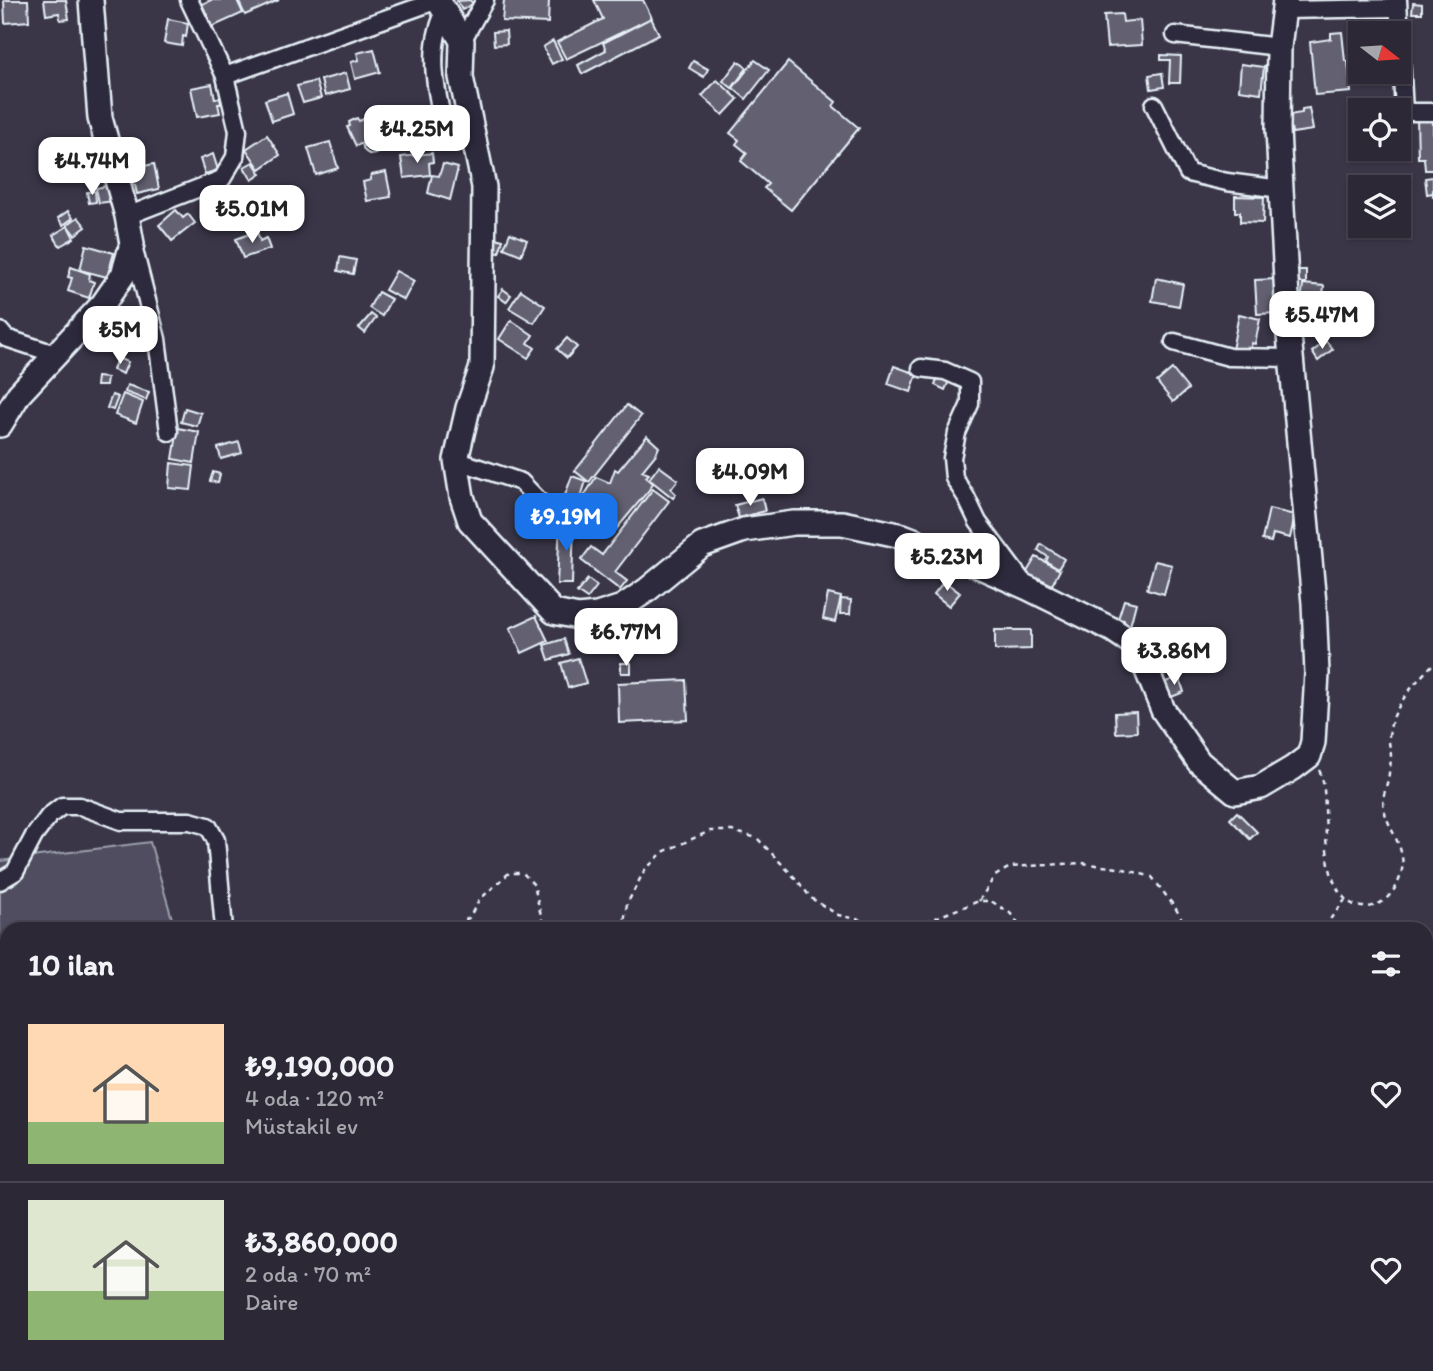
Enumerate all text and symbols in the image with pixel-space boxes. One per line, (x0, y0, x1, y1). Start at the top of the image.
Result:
north arrow (1348, 21, 1410, 84)
map controls (1348, 21, 1411, 238)
button: locate (1348, 98, 1411, 161)
pin: ₺4.25M (360, 106, 474, 165)
text: ₺4.25M (380, 114, 454, 142)
pin: ₺4.74M (35, 138, 149, 197)
text: ₺4.74M (54, 146, 130, 174)
button: layers (1348, 175, 1411, 238)
pin: ₺5.01M (195, 186, 309, 245)
text: ₺5.01M (215, 194, 289, 222)
pin: ₺5.47M (1265, 292, 1379, 351)
text: ₺5.47M (1285, 300, 1359, 328)
pin: ₺5M (86, 306, 154, 366)
text: ₺5M (99, 315, 141, 343)
pin: ₺4.09M (693, 448, 807, 508)
text: ₺4.09M (712, 457, 788, 485)
pin: ₺9.19M (509, 494, 623, 553)
text: ₺9.19M (531, 502, 601, 530)
pin: ₺5.23M (890, 534, 1004, 593)
text: ₺5.23M (911, 542, 983, 570)
pin: ₺6.77M (569, 608, 683, 668)
text: ₺6.77M (590, 617, 662, 645)
pin: ₺3.86M (1117, 628, 1231, 687)
text: ₺3.86M (1137, 636, 1211, 664)
icon: filters (1367, 945, 1405, 983)
text: 10 ilan (28, 946, 114, 983)
text: ₺9,190,000 (245, 1047, 395, 1084)
icon: home (84, 1052, 168, 1136)
icon: heart (1367, 1075, 1405, 1113)
text: 4 oda · 120 m² (245, 1084, 384, 1112)
text: Müstakil ev (245, 1112, 358, 1140)
text: ₺3,860,000 (245, 1223, 398, 1260)
icon: home (84, 1228, 168, 1312)
icon: heart (1367, 1251, 1405, 1289)
text: 2 oda · 70 m² (245, 1260, 371, 1288)
text: Daire (245, 1288, 298, 1316)

